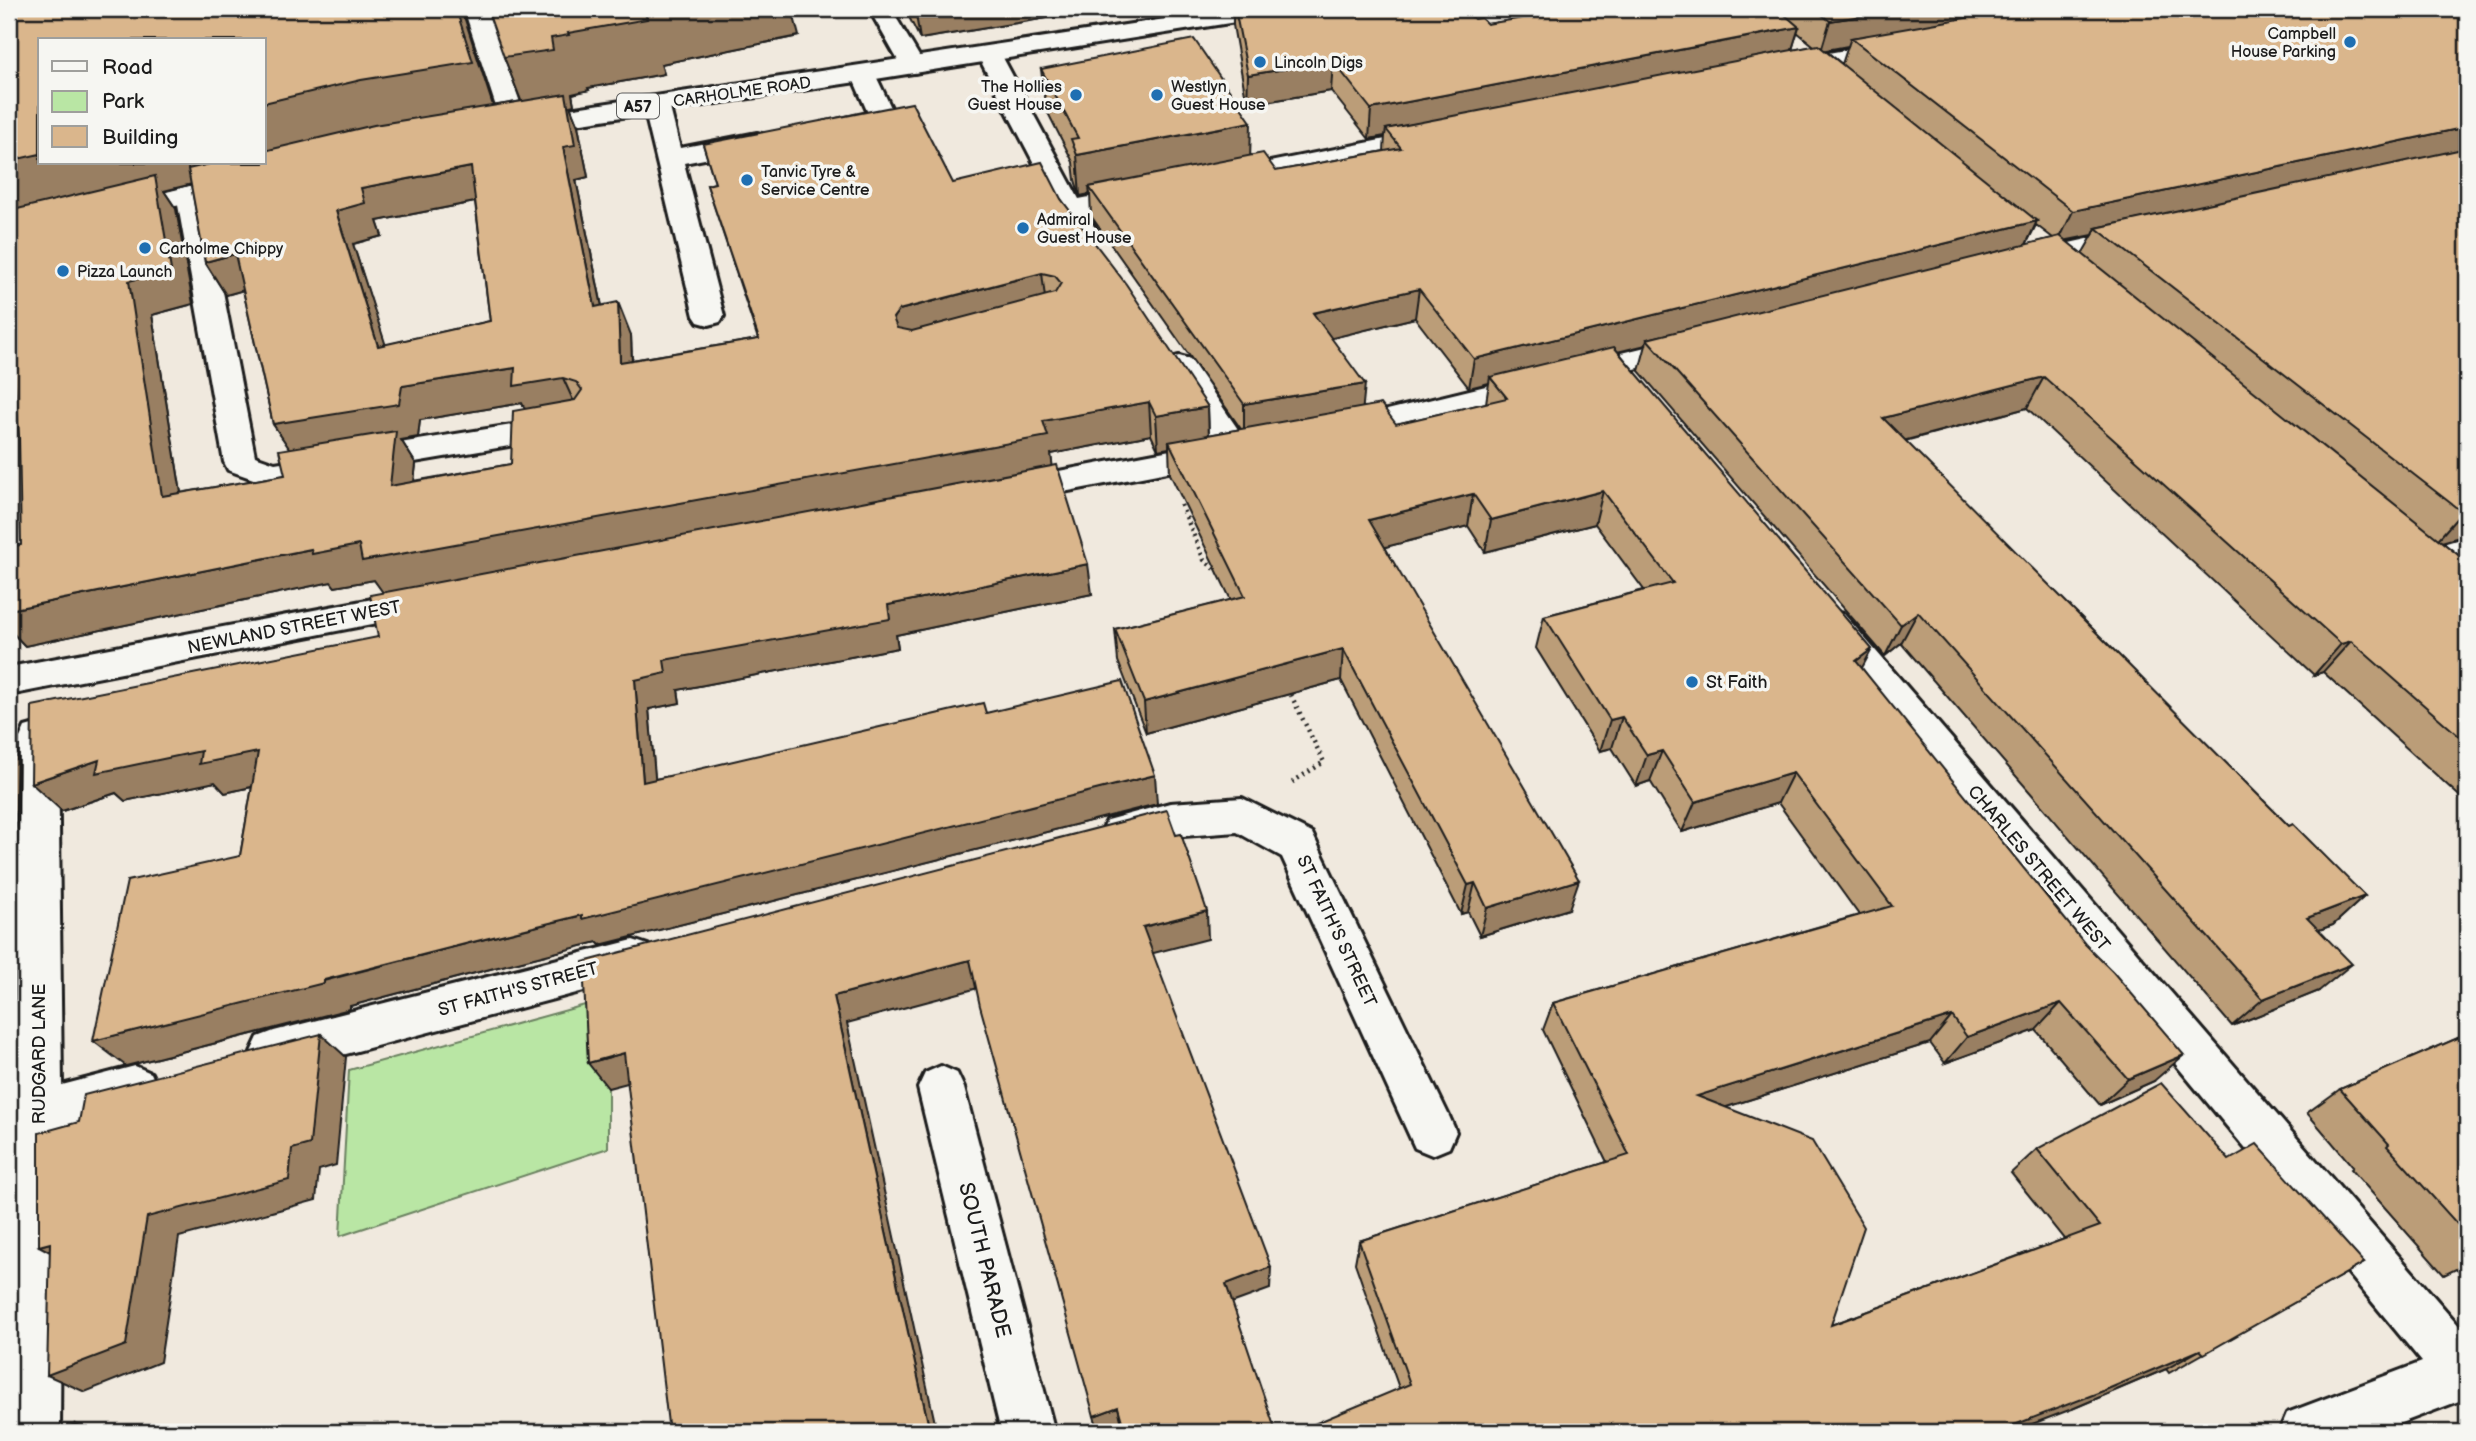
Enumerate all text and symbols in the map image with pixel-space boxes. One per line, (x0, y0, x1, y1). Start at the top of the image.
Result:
place label: Campbell House Parking (2231, 25, 2336, 62)
marker: Campbell House Parking (2342, 34, 2358, 50)
legend (38, 38, 266, 164)
marker: Lincoln Digs (1252, 54, 1268, 70)
place label: Lincoln Digs (1274, 54, 1363, 73)
text: Road (102, 55, 153, 80)
street label: CARHOLME ROAD (672, 73, 812, 112)
place label: The Hollies Guest House (968, 78, 1063, 115)
place label: Westlyn Guest House (1171, 78, 1266, 115)
marker: The Hollies Guest House (1068, 87, 1084, 103)
marker: Westlyn Guest House (1149, 87, 1165, 103)
text: Park (102, 89, 145, 114)
road number: A57 (617, 94, 659, 118)
text: Building (102, 125, 178, 150)
place label: Tanvic Tyre & Service Centre (761, 163, 870, 200)
marker: Tanvic Tyre & Service Centre (739, 172, 755, 188)
place label: Admiral Guest House (1037, 211, 1132, 248)
marker: Admiral Guest House (1015, 220, 1031, 236)
marker: Carholme Chippy (137, 240, 153, 256)
place label: Carholme Chippy (159, 240, 284, 259)
marker: Pizza Launch (55, 263, 71, 279)
place label: Pizza Launch (77, 263, 173, 282)
street label: NEWLAND STREET WEST (186, 596, 403, 658)
place label: St Faith (1706, 672, 1767, 693)
marker: St Faith (1684, 674, 1700, 690)
street label: CHARLES STREET WEST (1963, 781, 2114, 956)
street label: ST FAITH'S STREET (1292, 852, 1381, 1010)
street label: ST FAITH'S STREET (436, 958, 601, 1021)
street label: RUDGARD LANE (29, 984, 50, 1124)
street label: SOUTH PARADE (953, 1180, 1016, 1340)

